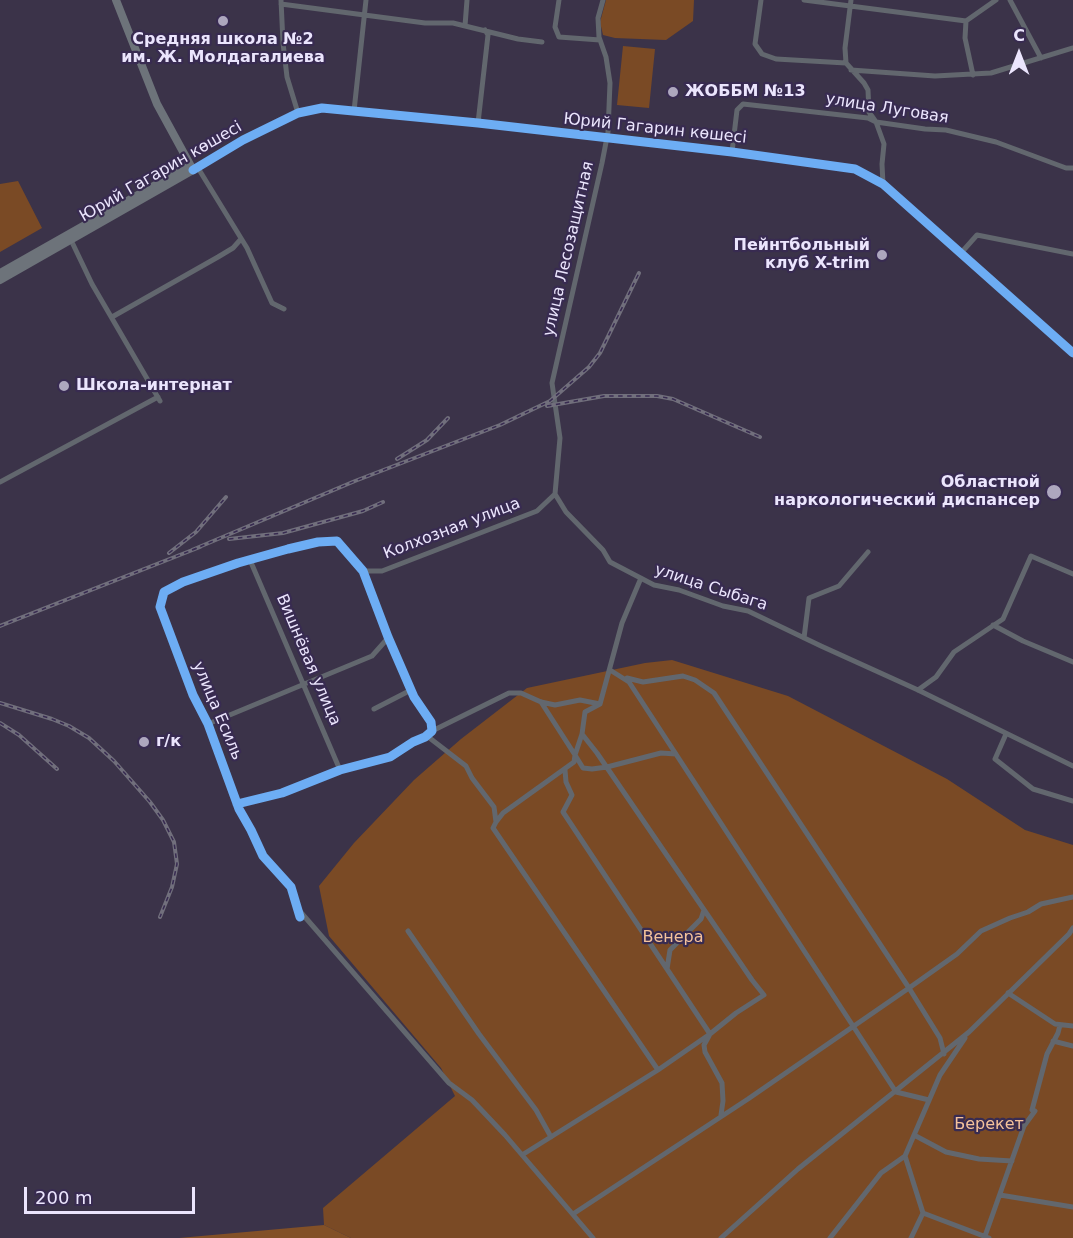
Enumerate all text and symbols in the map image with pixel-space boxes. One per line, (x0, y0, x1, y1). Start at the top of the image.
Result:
marker: Средняя школа №2 им. Ж. Молдагалиева (216, 14, 230, 28)
north arrow (989, 24, 1049, 84)
text: С (1013, 26, 1025, 45)
place label: Средняя школа №2 им. Ж. Молдагалиева (121, 30, 325, 68)
place label: ЖОББМ №13 (685, 82, 806, 102)
marker: ЖОББМ №13 (666, 85, 680, 99)
street label: улица Луговая (824, 90, 950, 128)
street label: Юрий Гагарин көшесі (562, 110, 748, 148)
street label: Юрий Гагарин көшесі (76, 118, 246, 226)
street label: улица Лесозащитная (539, 159, 599, 339)
place label: Пейнтбольный клуб X-trim (733, 236, 870, 274)
marker: Пейнтбольный клуб X-trim (875, 248, 889, 262)
place label: Школа-интернат (76, 376, 232, 396)
marker: Школа-интернат (57, 379, 71, 393)
place label: Областной наркологический диспансер (774, 473, 1040, 511)
marker: Областной наркологический диспансер (1045, 483, 1063, 501)
street label: Колхозная улица (381, 494, 523, 564)
street label: улица Сыбага (652, 561, 770, 615)
street label: Вишнёвая улица (272, 591, 344, 729)
street label: улица Есиль (188, 659, 246, 763)
place label: г/к (156, 732, 181, 752)
marker: г/к (137, 735, 151, 749)
park label: Венера (642, 928, 704, 948)
park label: Берекет (954, 1115, 1024, 1135)
scale bar (27, 1175, 198, 1213)
text: 200 m (35, 1187, 93, 1208)

